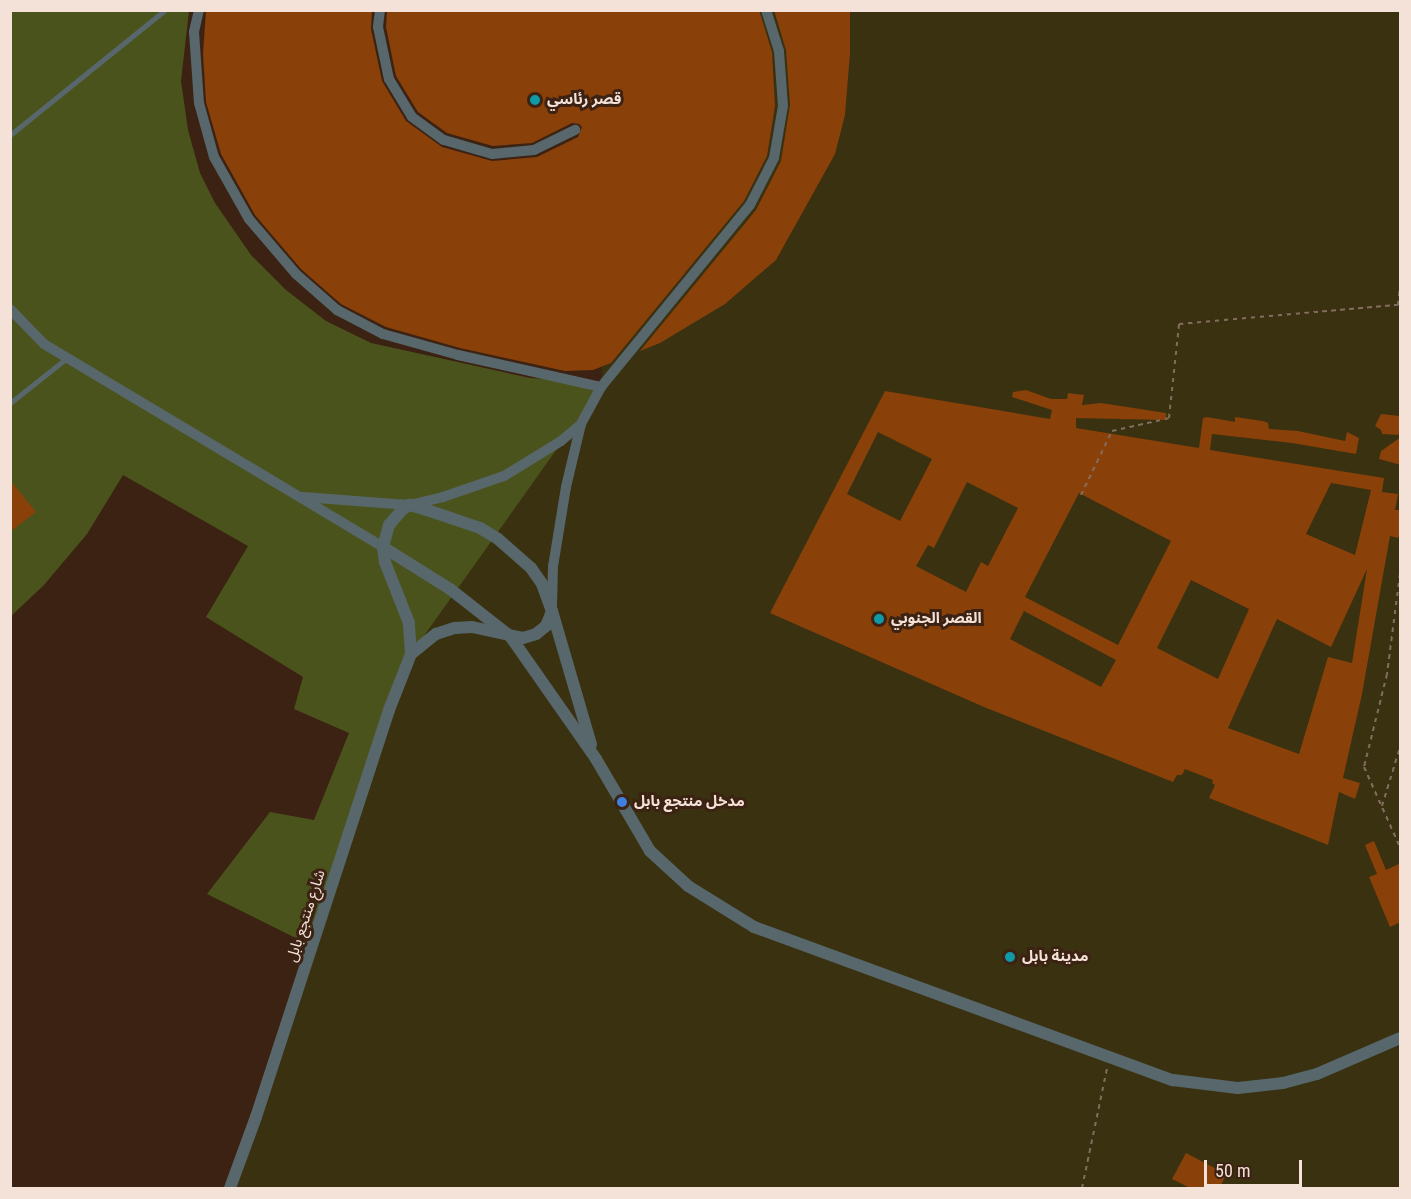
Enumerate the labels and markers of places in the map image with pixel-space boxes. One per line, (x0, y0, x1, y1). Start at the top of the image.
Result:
place label: قصر رئاسي (547, 91, 621, 109)
marker: قصر رئاسي (528, 93, 542, 107)
place label: القصر الجنوبي (891, 610, 981, 628)
marker: القصر الجنوبي (872, 612, 886, 626)
place label: مدخل منتجع بابل (634, 793, 745, 811)
marker: مدخل منتجع بابل (615, 795, 629, 809)
place label: مدينة بابل (1022, 948, 1088, 966)
marker: مدينة بابل (1003, 950, 1017, 964)

